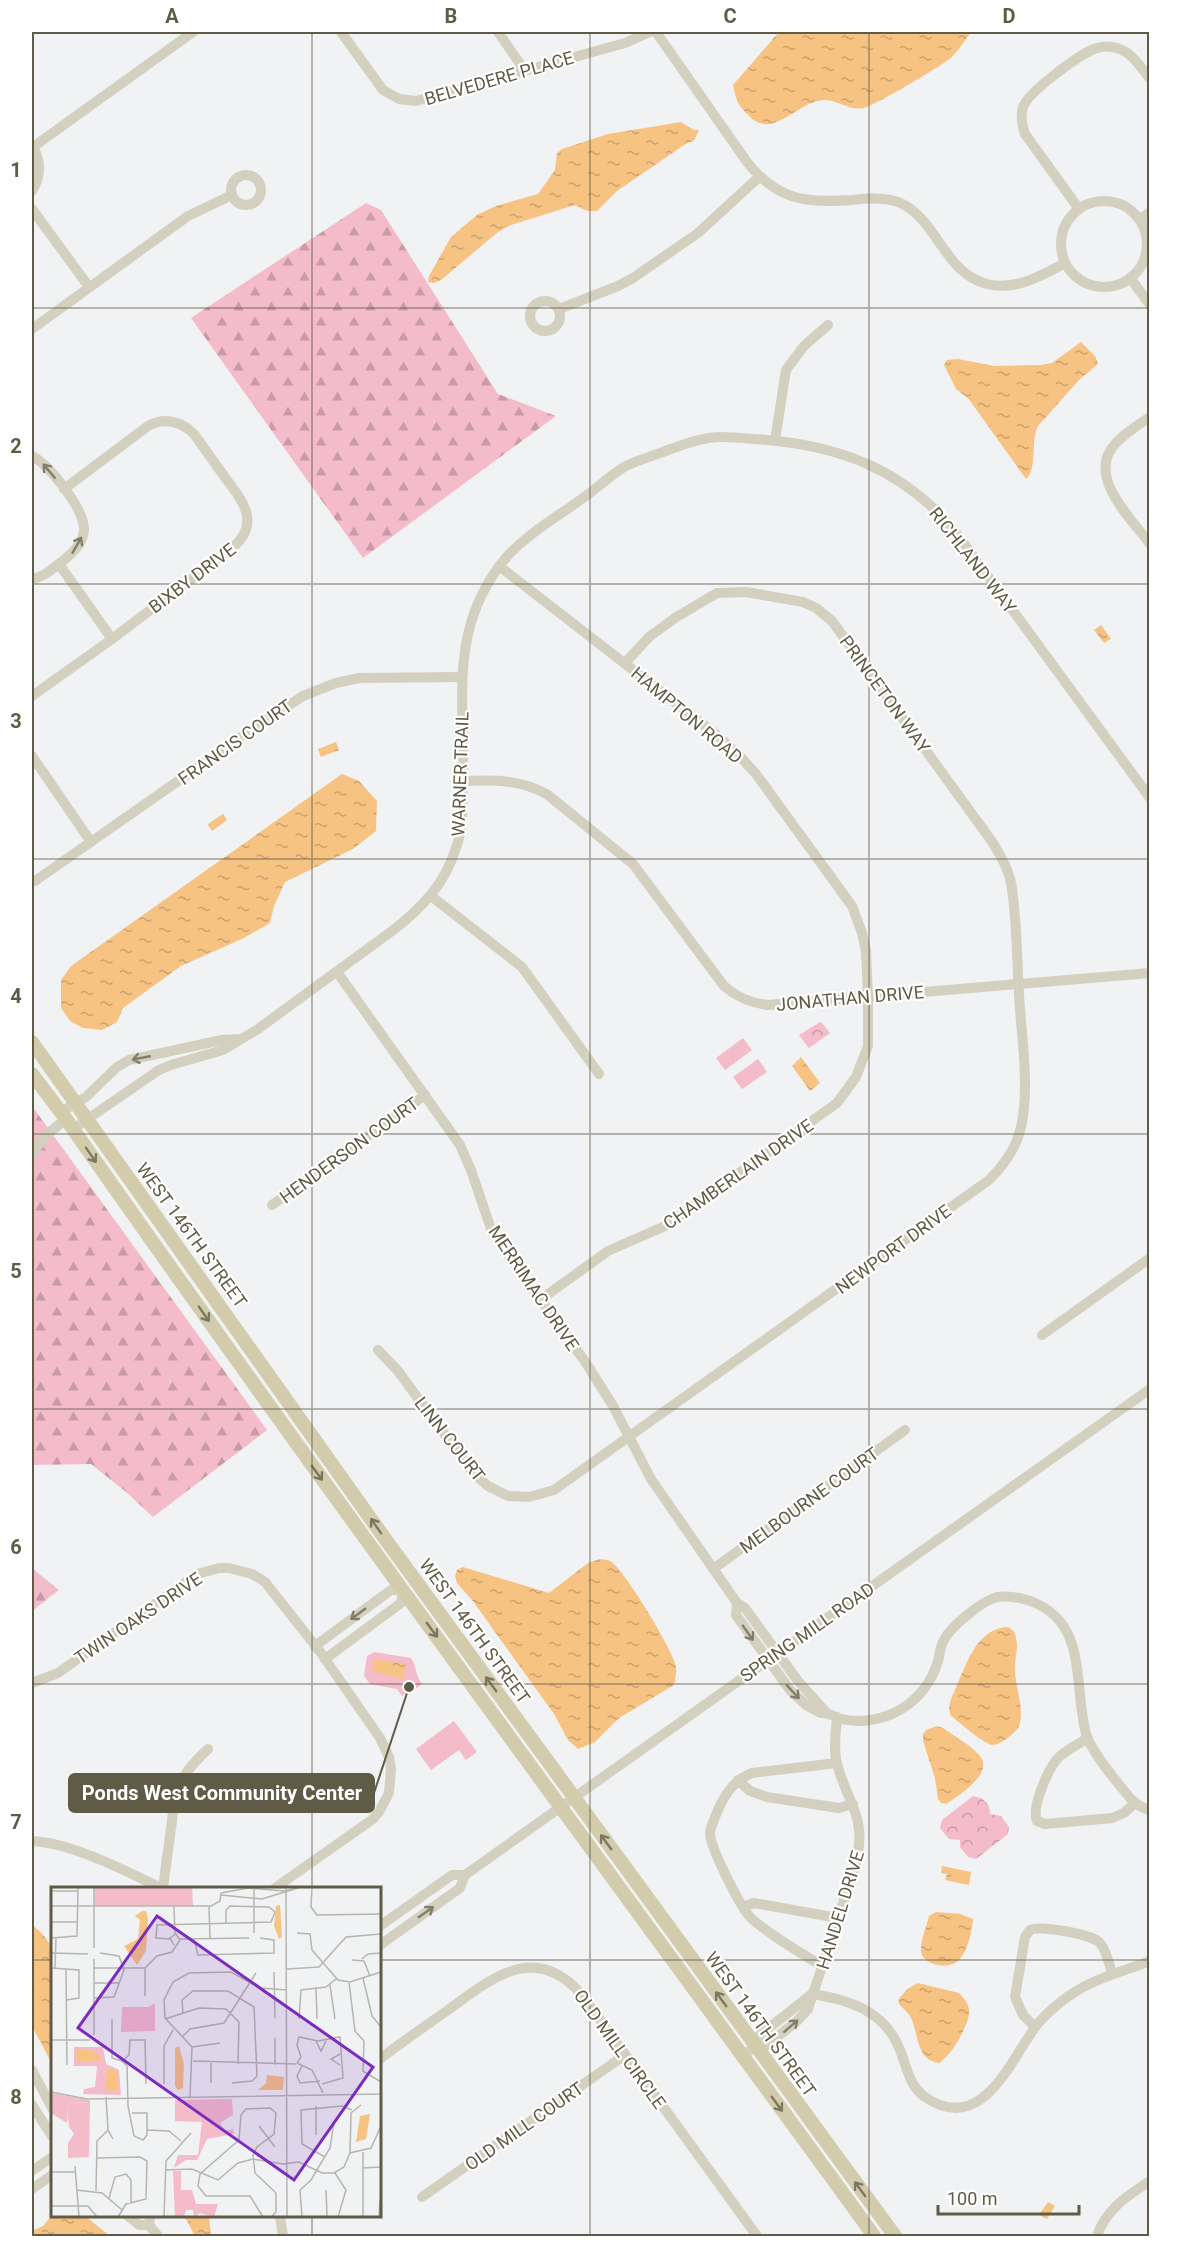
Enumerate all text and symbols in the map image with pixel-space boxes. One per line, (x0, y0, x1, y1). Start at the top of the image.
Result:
text: A (165, 4, 179, 28)
text: B (445, 4, 457, 28)
text: C (723, 4, 737, 28)
text: D (1003, 4, 1016, 28)
street label: BELVEDERE PLACE (422, 47, 576, 109)
text: 1 (10, 158, 22, 182)
text: 2 (10, 434, 22, 458)
one-way arrow (42, 464, 56, 479)
street label: RICHLAND WAY (925, 503, 1021, 617)
one-way arrow (71, 537, 83, 554)
street label: BIXBY DRIVE (145, 539, 239, 617)
street label: PRINCETON WAY (835, 631, 935, 757)
street label: HAMPTON ROAD (627, 662, 747, 768)
street label: FRANCIS COURT (174, 695, 296, 789)
text: 3 (10, 709, 22, 733)
street label: WARNER TRAIL (447, 711, 473, 837)
street label: JONATHAN DRIVE (775, 981, 925, 1015)
text: 4 (10, 984, 22, 1008)
one-way arrow (132, 1053, 152, 1064)
street label: HENDERSON COURT (276, 1092, 423, 1207)
street label: CHAMBERLAIN DRIVE (659, 1114, 817, 1234)
one-way arrow (85, 1146, 97, 1162)
street label: WEST 146TH STREET (132, 1158, 252, 1312)
street label: NEWPORT DRIVE (831, 1200, 955, 1298)
street label: MERRIMAC DRIVE (484, 1222, 584, 1354)
text: 5 (10, 1259, 22, 1283)
one-way arrow (198, 1305, 210, 1321)
street label: LINN COURT (410, 1392, 490, 1486)
street label: MELBOURNE COURT (735, 1442, 883, 1557)
one-way arrow (311, 1464, 323, 1480)
one-way arrow (370, 1519, 382, 1535)
text: 6 (10, 1535, 22, 1559)
street label: WEST 146TH STREET (415, 1554, 535, 1708)
street label: TWIN OAKS DRIVE (70, 1568, 206, 1668)
street label: SPRING MILL ROAD (736, 1578, 878, 1686)
one-way arrow (351, 1608, 367, 1621)
one-way arrow (426, 1622, 438, 1638)
one-way arrow (742, 1624, 754, 1640)
one-way arrow (485, 1677, 497, 1693)
one-way arrow (786, 1685, 800, 1700)
callout: Ponds West Community Center (69, 1774, 374, 1812)
text: Ponds West Community Center (82, 1781, 363, 1805)
text: 7 (10, 1810, 22, 1834)
one-way arrow (600, 1834, 612, 1850)
street label: HANDEL DRIVE (812, 1848, 868, 1972)
inset map (51, 1887, 381, 2217)
one-way arrow (417, 1906, 433, 1918)
street label: WEST 146TH STREET (701, 1947, 821, 2101)
street label: OLD MILL CIRCLE (570, 1985, 670, 2113)
one-way arrow (714, 1992, 727, 2008)
one-way arrow (783, 2019, 798, 2033)
street label: OLD MILL COURT (461, 2077, 587, 2175)
text: 8 (10, 2085, 22, 2109)
one-way arrow (770, 2095, 783, 2111)
scale bar (938, 2178, 1079, 2216)
one-way arrow (854, 2182, 866, 2198)
text: 100 m (947, 2188, 998, 2209)

